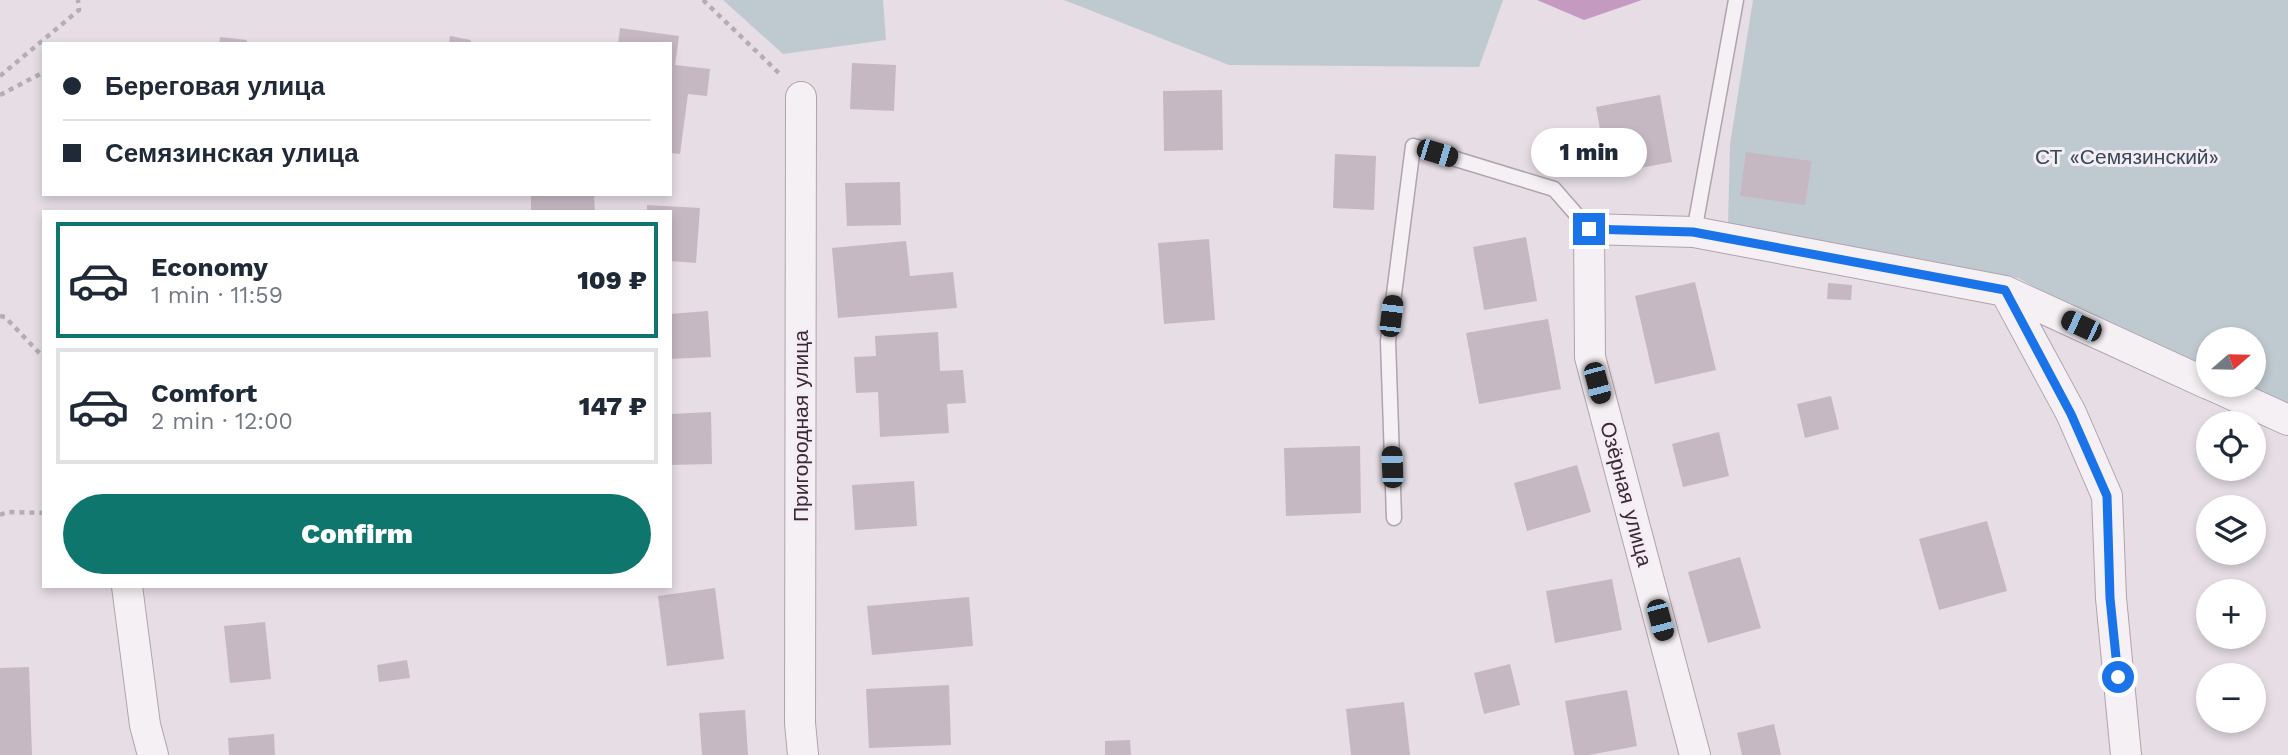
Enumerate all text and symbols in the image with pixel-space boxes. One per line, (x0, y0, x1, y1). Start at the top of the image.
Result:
text: Береговая улица (105, 71, 325, 101)
callout: 1 min (1531, 128, 1647, 176)
car (1414, 137, 1461, 169)
text: Семязинская улица (105, 138, 359, 168)
text: 1 min (1559, 139, 1619, 166)
park label: СТ «Семязинский» (2035, 144, 2219, 169)
route end (1573, 213, 1605, 245)
icon: car (67, 249, 130, 312)
text: Economy (151, 252, 268, 282)
text: 109 ₽ (577, 265, 647, 295)
text: 1 min · 11:59 (151, 282, 283, 309)
car (1379, 294, 1404, 338)
car (2058, 308, 2105, 344)
north arrow (2196, 327, 2266, 397)
map controls (2196, 327, 2266, 733)
street label: Пригородная улица (788, 330, 813, 522)
car (1582, 360, 1613, 406)
icon: car (67, 375, 130, 438)
text: Comfort (151, 378, 257, 408)
text: 147 ₽ (579, 391, 647, 421)
text: 2 min · 12:00 (151, 408, 293, 435)
button: locate (2196, 411, 2266, 481)
street label: Озёрная улица (1595, 419, 1658, 569)
car (1381, 446, 1404, 488)
button: Confirm (63, 494, 651, 574)
button: layers (2196, 495, 2266, 565)
button: + (2196, 579, 2266, 649)
car (1645, 597, 1676, 643)
route start (2102, 661, 2134, 693)
button: − (2196, 663, 2266, 733)

